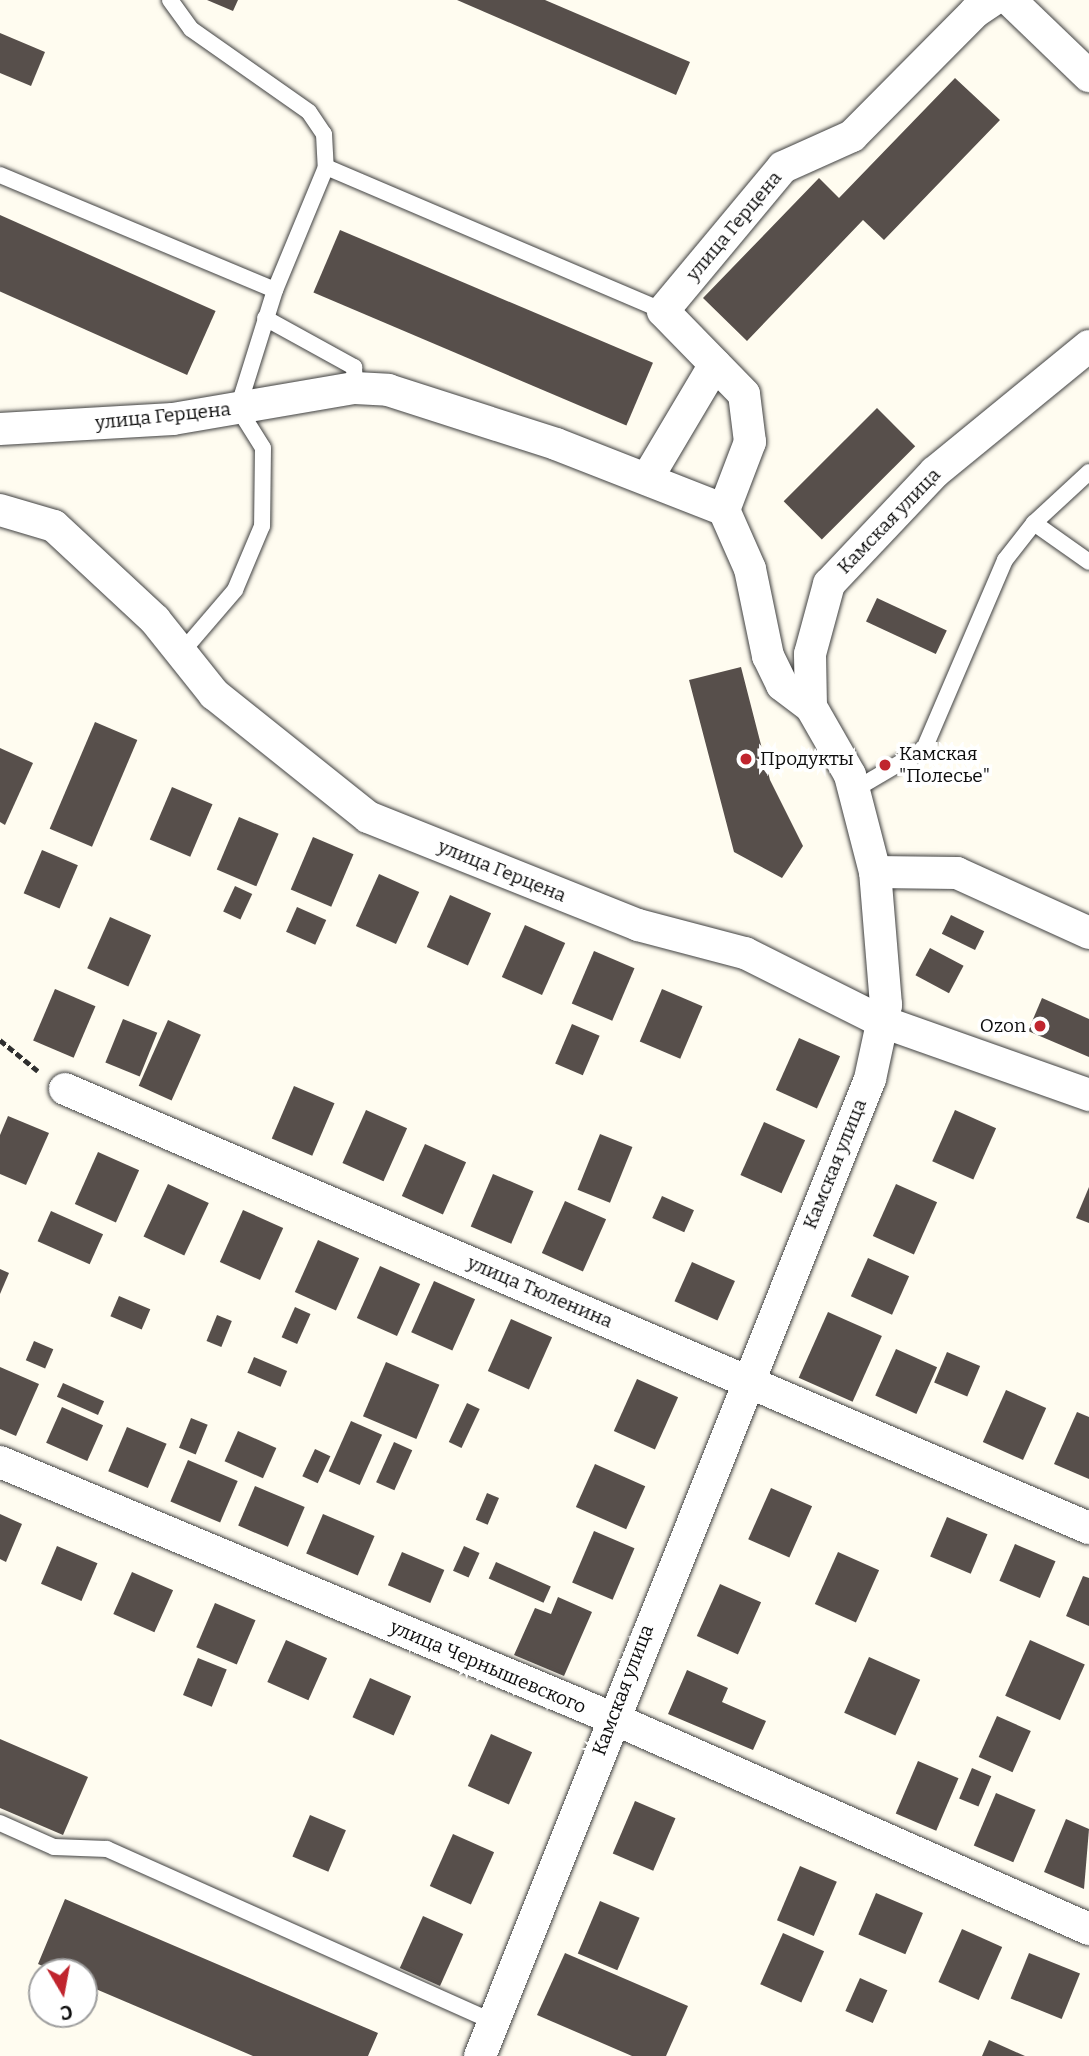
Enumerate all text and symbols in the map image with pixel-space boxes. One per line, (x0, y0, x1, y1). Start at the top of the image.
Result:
street label: улица Герцена (681, 166, 787, 286)
street label: улица Герцена (94, 398, 232, 434)
street label: Камская улица (833, 463, 945, 579)
place label: Камская "Полесье" (899, 743, 990, 787)
place label: Продукты (760, 748, 854, 770)
marker: Продукты (738, 751, 754, 767)
marker: Камская "Полесье" (877, 757, 893, 773)
street label: улица Герцена (435, 835, 569, 907)
place label: Ozon (980, 1015, 1026, 1037)
marker: Ozon (1032, 1018, 1048, 1034)
street label: Камская улица (799, 1096, 871, 1232)
street label: улица Тюленина (464, 1251, 616, 1333)
street label: улица Чернышевского (387, 1615, 589, 1719)
street label: Камская улица (588, 1621, 658, 1759)
north arrow (28, 1958, 98, 2028)
text: С (58, 2000, 74, 2025)

